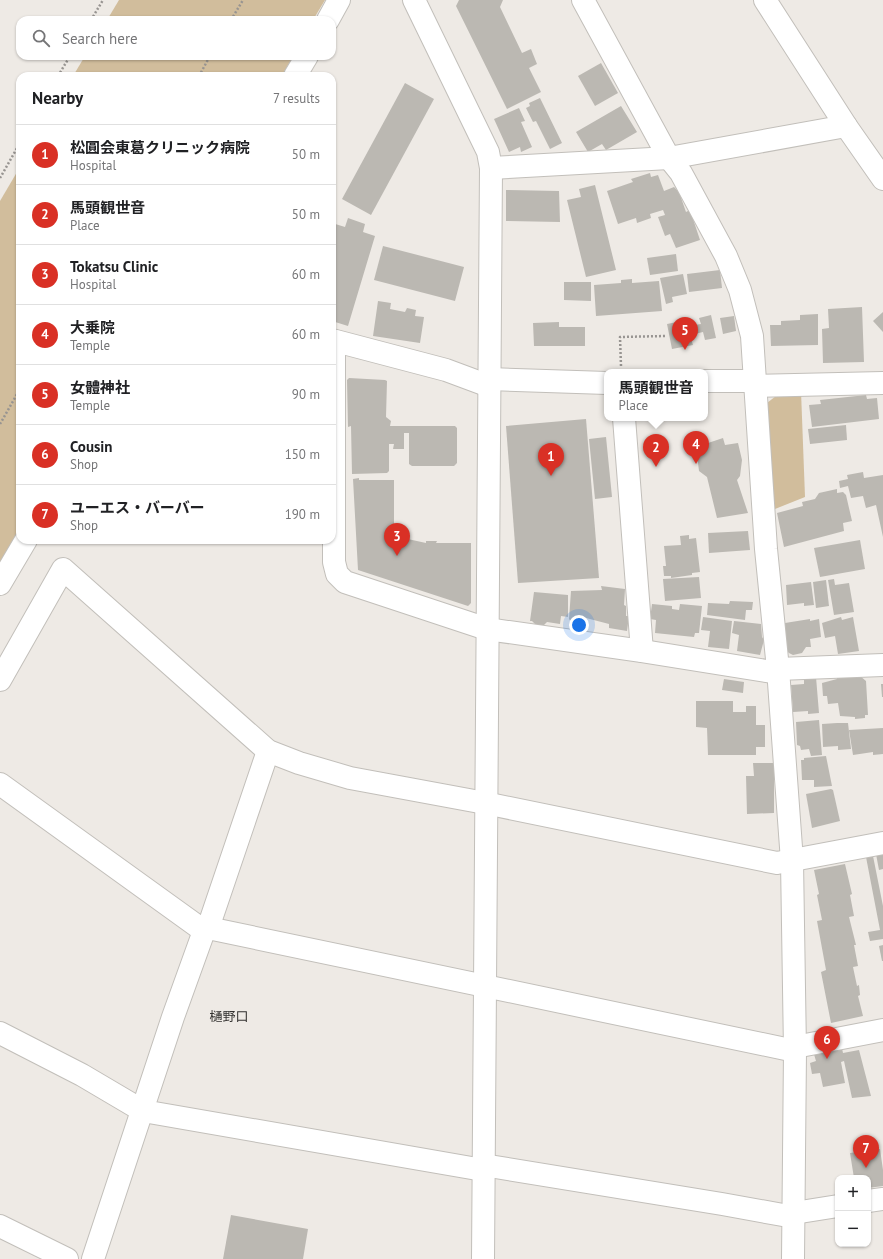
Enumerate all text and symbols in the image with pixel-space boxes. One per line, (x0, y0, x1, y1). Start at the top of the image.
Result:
search box (16, 16, 336, 60)
icon: search (30, 27, 52, 49)
text: Search here (62, 29, 138, 48)
text: Nearby (32, 87, 83, 109)
text: 7 results (273, 90, 320, 107)
text: 松圓会東葛クリニック病院 (70, 138, 250, 157)
text: 1 (41, 146, 49, 163)
text: 50 m (292, 146, 320, 163)
text: Hospital (70, 157, 116, 174)
text: 馬頭観世音 (70, 198, 145, 217)
text: 2 (41, 206, 49, 223)
text: 50 m (292, 206, 320, 223)
text: Place (70, 217, 100, 234)
text: Tokatsu Clinic (70, 257, 158, 276)
text: 3 (41, 266, 49, 283)
text: 60 m (292, 266, 320, 283)
text: Hospital (70, 276, 116, 293)
pin: 5 (672, 317, 698, 350)
text: 大乗院 (70, 318, 115, 337)
text: 4 (41, 326, 49, 343)
text: 60 m (292, 326, 320, 343)
text: Temple (70, 337, 110, 354)
popup (604, 369, 708, 421)
text: 女體神社 (70, 378, 130, 397)
text: 馬頭観世音 (618, 378, 694, 397)
text: 5 (41, 386, 49, 403)
text: 90 m (292, 386, 320, 403)
text: Temple (70, 397, 110, 414)
text: Place (618, 397, 648, 414)
pin: 4 (683, 431, 709, 464)
pin: 2 (643, 434, 669, 467)
text: Cousin (70, 437, 113, 456)
pin: 1 (538, 443, 564, 476)
text: 6 (41, 446, 49, 463)
text: 150 m (285, 446, 320, 463)
text: Shop (70, 456, 98, 473)
text: ユーエス・バーバー (70, 498, 205, 517)
text: 7 (41, 506, 49, 523)
text: 190 m (285, 506, 320, 523)
text: Shop (70, 517, 98, 534)
pin: 3 (384, 523, 410, 556)
your location (569, 615, 589, 635)
district label: 樋野口 (209, 1008, 249, 1025)
pin: 6 (814, 1026, 840, 1059)
pin: 7 (853, 1135, 879, 1168)
map controls (835, 1175, 871, 1247)
button: + (835, 1175, 871, 1211)
button: − (835, 1211, 871, 1247)

